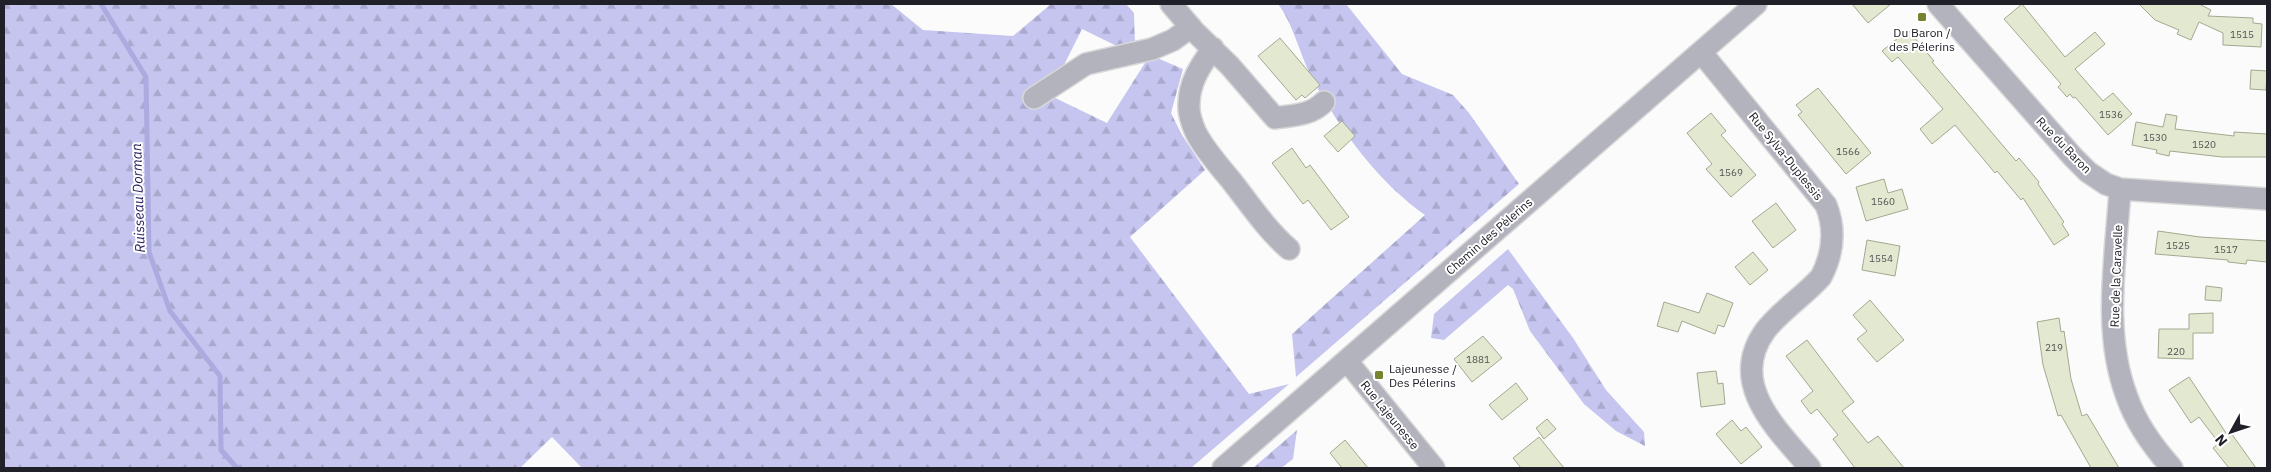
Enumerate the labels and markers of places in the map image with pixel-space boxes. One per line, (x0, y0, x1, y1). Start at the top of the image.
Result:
marker: Du Baron / des Pélerins (1916, 11, 1928, 23)
place label: Du Baron / des Pélerins (1889, 25, 1955, 54)
place label: Lajeunesse / Des Pélerins (1389, 361, 1457, 390)
marker: Lajeunesse / Des Pélerins (1373, 369, 1385, 381)

